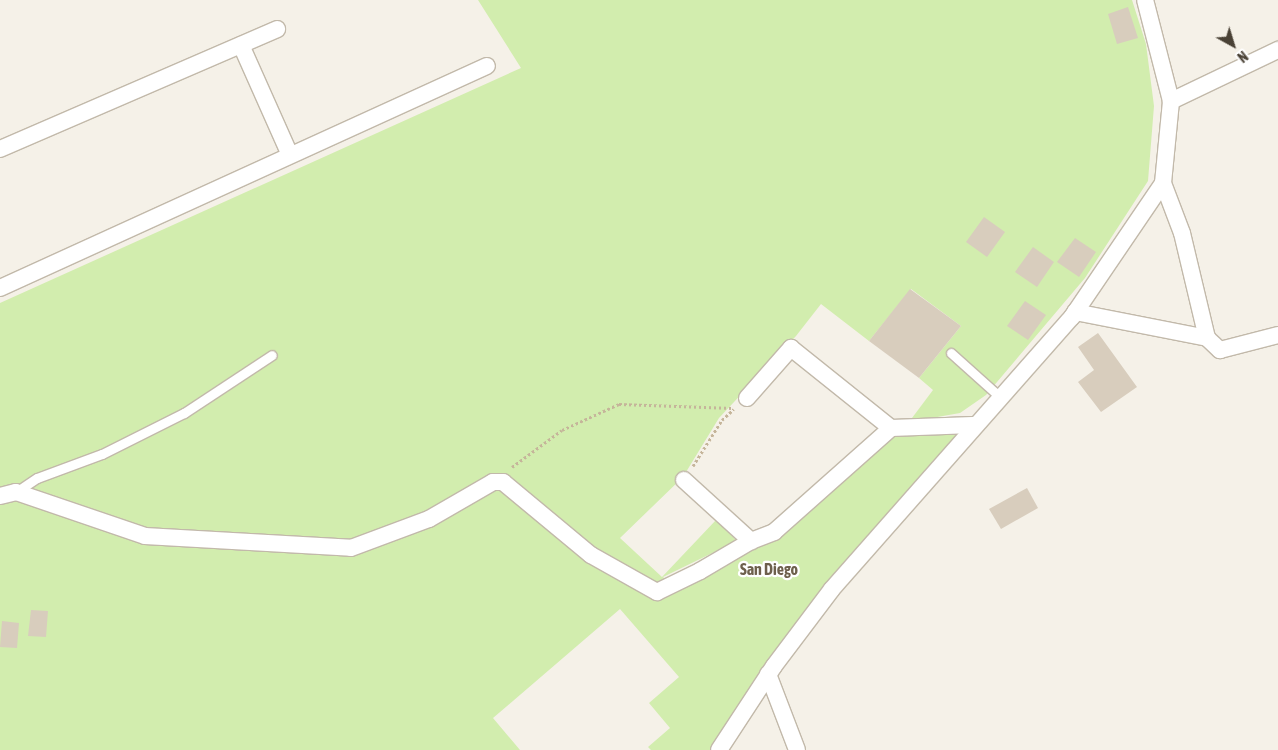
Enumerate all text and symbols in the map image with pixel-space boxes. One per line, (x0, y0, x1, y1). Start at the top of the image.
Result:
north arrow (1208, 20, 1258, 70)
text: N (1234, 48, 1251, 65)
district label: San Diego (740, 559, 798, 579)

